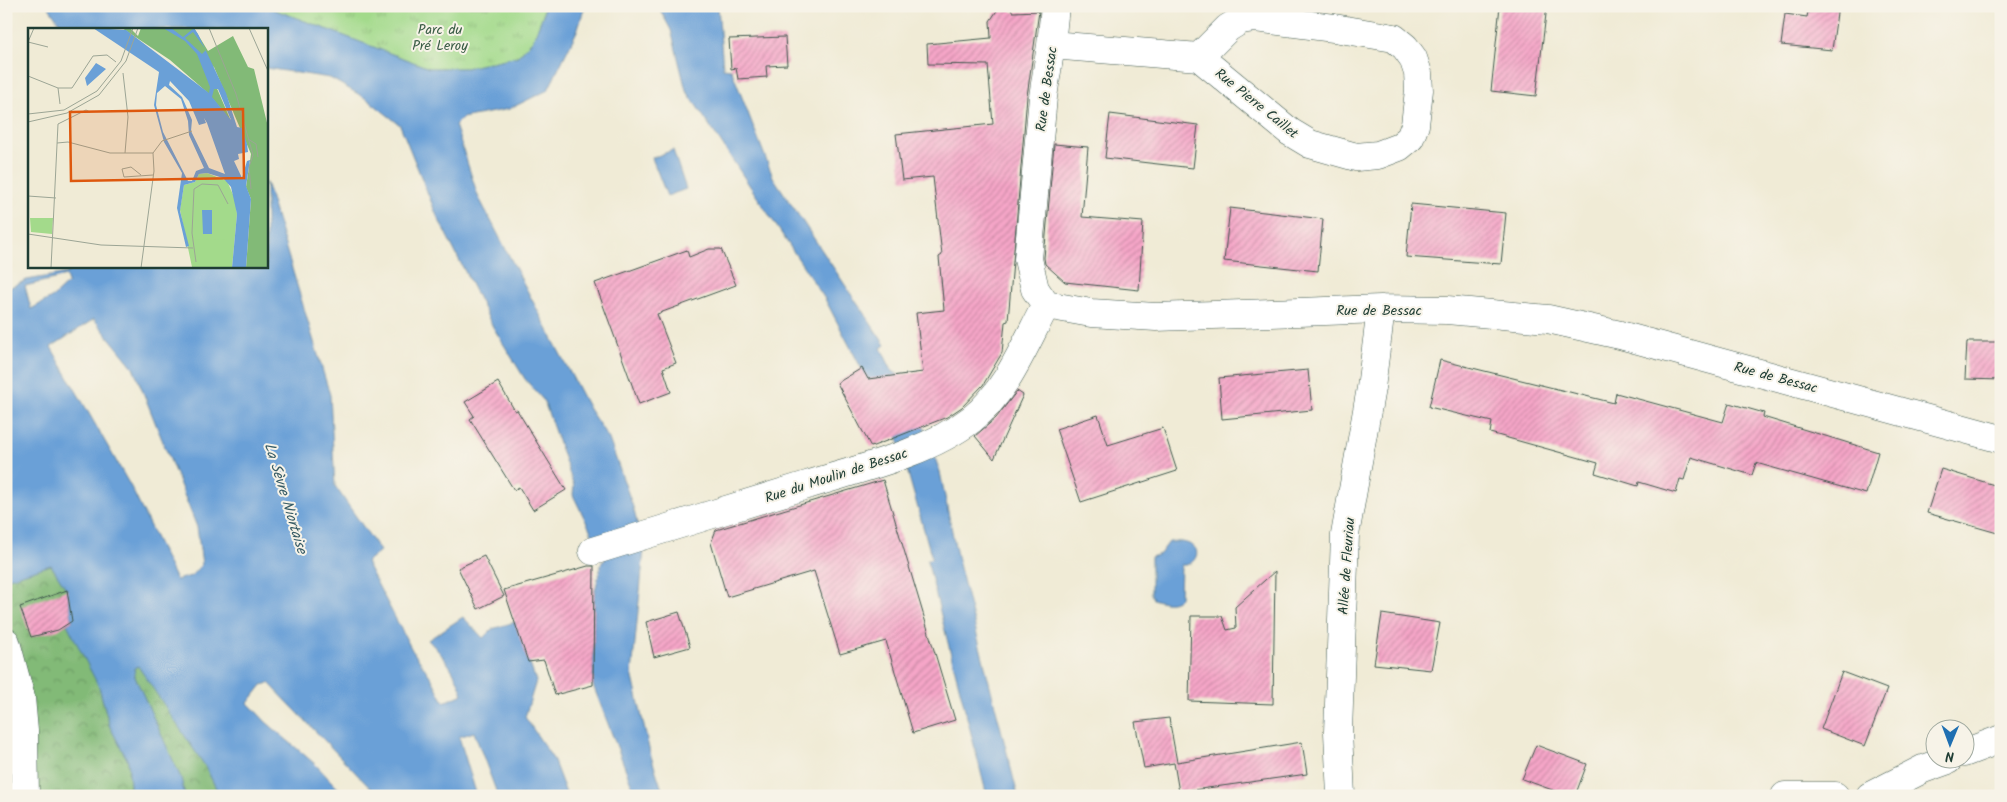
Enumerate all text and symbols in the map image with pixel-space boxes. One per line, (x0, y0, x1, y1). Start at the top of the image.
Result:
park label: Parc du Pré Leroy (412, 19, 468, 57)
inset map (28, 28, 268, 268)
street label: Rue de Bessac (1030, 45, 1064, 133)
street label: Rue Pierre Caillet (1210, 63, 1303, 145)
street label: Rue de Bessac (1336, 300, 1422, 322)
street label: Rue de Bessac (1732, 356, 1820, 400)
water label: La Sèvre Niortaise (257, 440, 314, 558)
street label: Rue du Moulin de Bessac (762, 442, 911, 509)
street label: Allée de Fleuriau (1333, 516, 1361, 615)
north arrow (1924, 720, 1974, 770)
text: N (1945, 745, 1954, 767)

